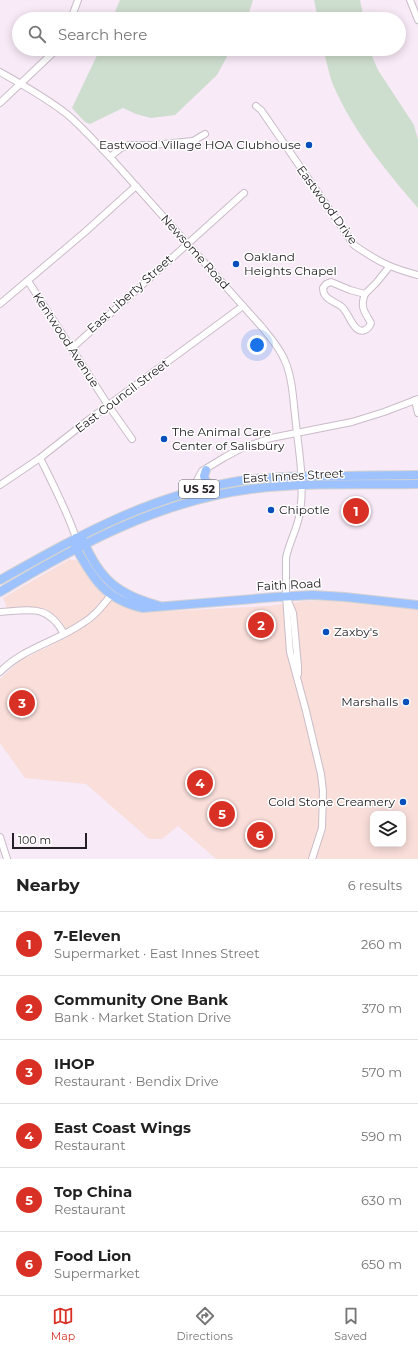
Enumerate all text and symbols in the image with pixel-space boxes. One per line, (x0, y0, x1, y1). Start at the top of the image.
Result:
search box (12, 12, 406, 56)
icon: search (26, 23, 48, 45)
text: Search here (58, 25, 147, 44)
place label: Eastwood Village HOA Clubhouse (99, 137, 301, 152)
marker: Eastwood Village HOA Clubhouse (304, 140, 314, 150)
street label: Eastwood Drive (294, 162, 361, 247)
street label: Newsome Road (158, 211, 233, 292)
place label: Oakland Heights Chapel (244, 249, 337, 278)
street label: East Liberty Street (84, 251, 176, 336)
marker: Oakland Heights Chapel (231, 259, 241, 269)
street label: Kentwood Avenue (30, 289, 103, 390)
your location (247, 335, 267, 355)
street label: East Council Street (72, 355, 172, 436)
place label: The Animal Care Center of Salisbury (172, 424, 285, 453)
marker: The Animal Care Center of Salisbury (159, 434, 169, 444)
street label: East Innes Street (242, 465, 344, 486)
road number: US 52 (179, 480, 219, 498)
pin: 1 (343, 496, 369, 526)
place label: Chipotle (279, 502, 330, 517)
marker: Chipotle (266, 505, 276, 515)
street label: Faith Road (256, 575, 322, 594)
pin: 2 (248, 610, 274, 640)
place label: Zaxby's (334, 624, 378, 639)
marker: Zaxby's (321, 627, 331, 637)
pin: 3 (9, 688, 35, 718)
place label: Marshalls (341, 694, 398, 709)
marker: Marshalls (401, 697, 411, 707)
pin: 4 (187, 768, 213, 798)
place label: Cold Stone Creamery (268, 794, 395, 809)
marker: Cold Stone Creamery (398, 797, 408, 807)
pin: 5 (209, 799, 235, 829)
map controls (370, 811, 406, 847)
button: layers (370, 811, 406, 847)
pin: 6 (247, 820, 273, 850)
scale bar (12, 831, 87, 850)
text: 100 m (18, 833, 51, 847)
text: Nearby (16, 875, 80, 895)
text: 6 results (348, 877, 402, 893)
text: 7-Eleven (54, 926, 121, 945)
text: 1 (26, 936, 32, 952)
text: 260 m (361, 936, 402, 952)
text: Supermarket · East Innes Street (54, 945, 260, 961)
text: Community One Bank (54, 990, 228, 1009)
text: 2 (25, 1000, 33, 1016)
text: 370 m (362, 1000, 402, 1016)
text: Bank · Market Station Drive (54, 1009, 231, 1025)
text: IHOP (54, 1054, 95, 1073)
text: 3 (25, 1064, 33, 1080)
text: 570 m (362, 1064, 402, 1080)
text: Restaurant · Bendix Drive (54, 1073, 219, 1089)
text: East Coast Wings (54, 1118, 191, 1137)
text: 4 (25, 1128, 33, 1144)
text: 590 m (361, 1128, 402, 1144)
text: Restaurant (54, 1137, 125, 1153)
text: Top China (54, 1182, 132, 1201)
text: 5 (25, 1192, 33, 1208)
text: 630 m (361, 1192, 402, 1208)
text: Restaurant (54, 1201, 125, 1217)
text: Food Lion (54, 1246, 131, 1265)
text: 6 (25, 1256, 33, 1272)
text: 650 m (361, 1256, 402, 1272)
text: Supermarket (54, 1265, 140, 1281)
tab: Map (51, 1305, 75, 1343)
tab: Directions (177, 1305, 233, 1343)
tab: Saved (334, 1305, 367, 1343)

